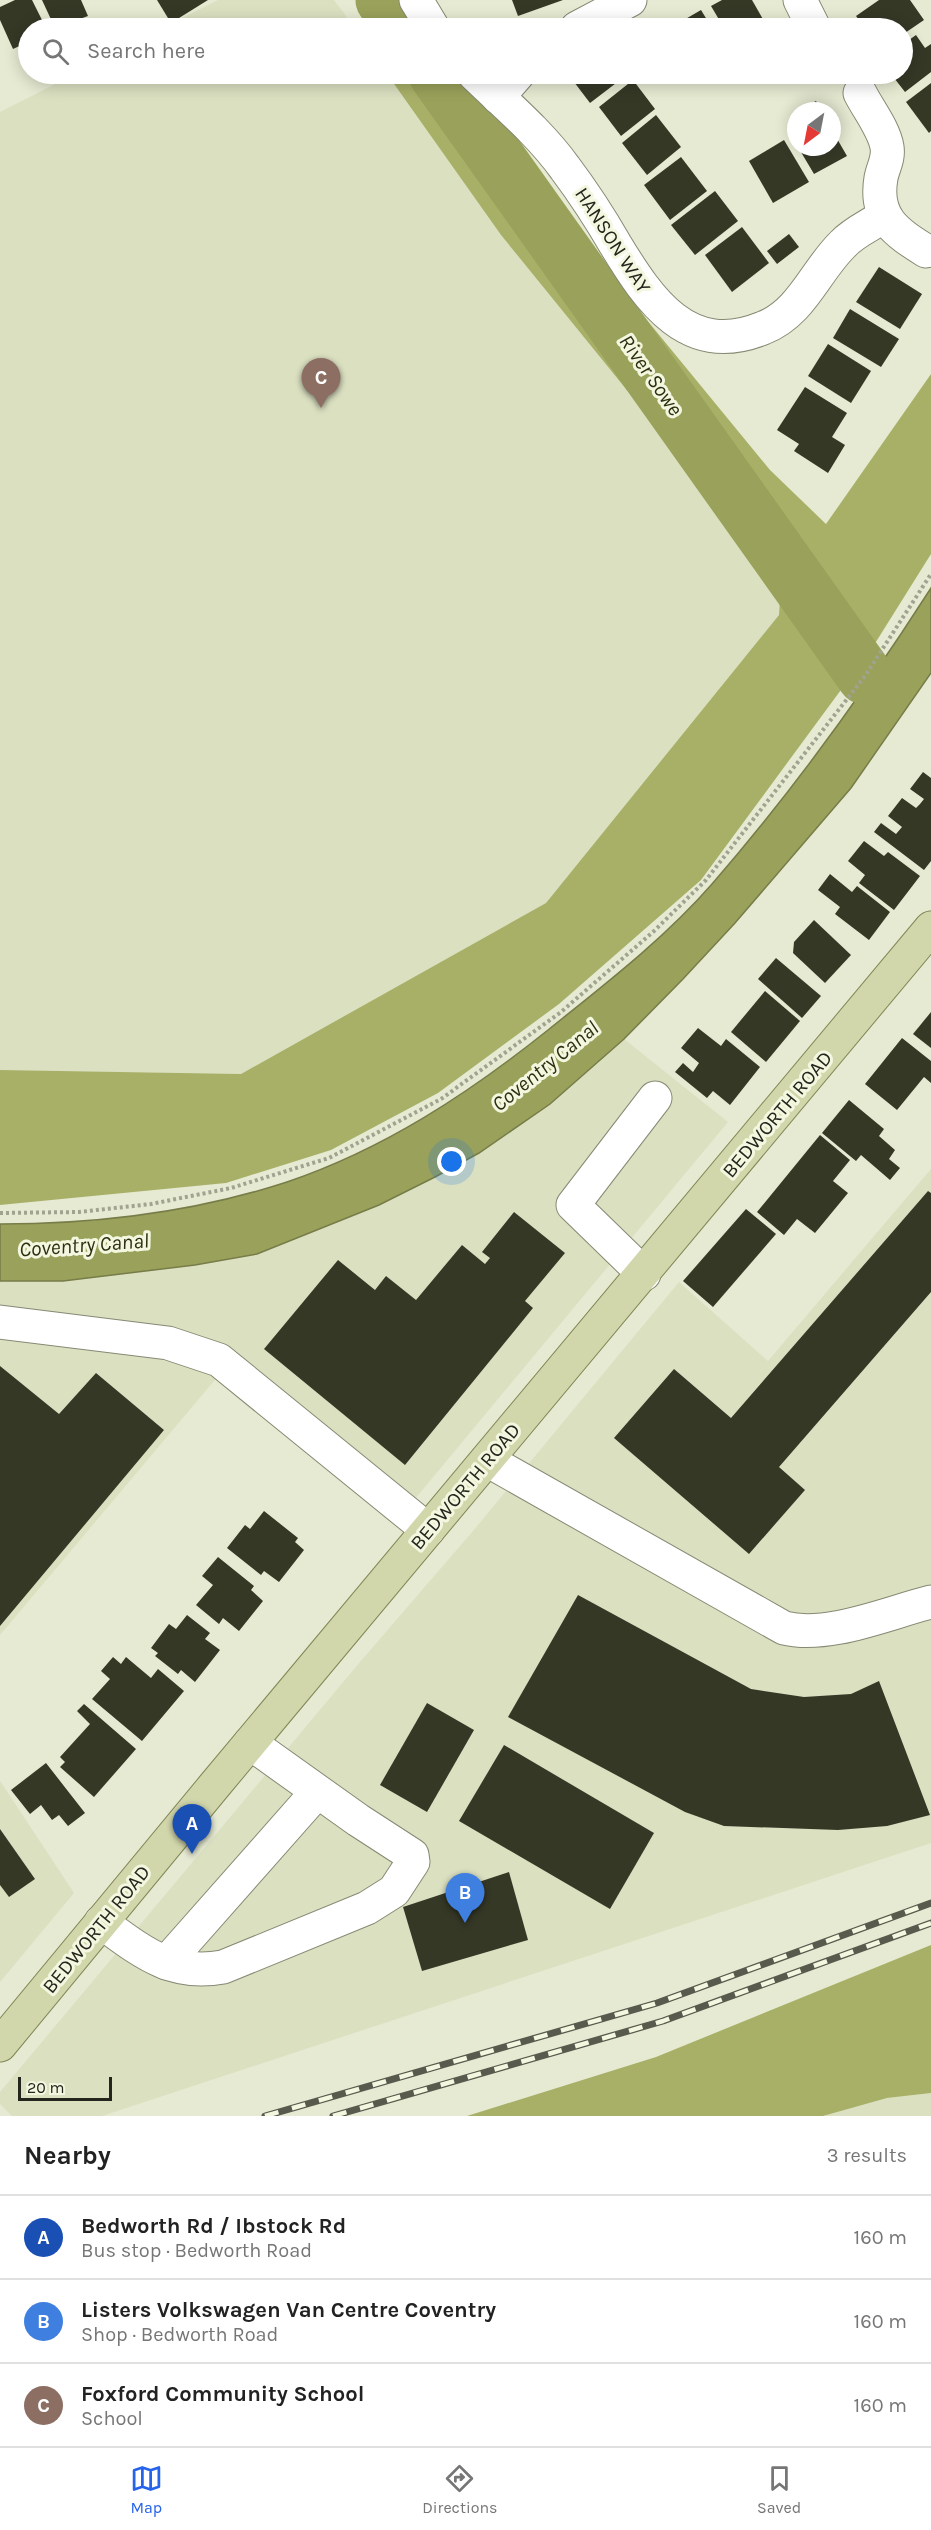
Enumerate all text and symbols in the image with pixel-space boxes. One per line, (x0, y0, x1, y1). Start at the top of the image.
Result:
search box (18, 18, 913, 84)
icon: search (39, 35, 72, 68)
text: Search here (87, 38, 205, 64)
north arrow (787, 102, 841, 156)
street label: HANSON WAY (570, 183, 655, 297)
water label: River Sowe (614, 330, 688, 420)
pin: C (302, 358, 340, 408)
water label: Coventry Canal (487, 1016, 603, 1116)
street label: BEDWORTH ROAD (718, 1046, 837, 1182)
your location (437, 1147, 466, 1176)
water label: Coventry Canal (18, 1228, 150, 1262)
street label: BEDWORTH ROAD (406, 1418, 525, 1554)
pin: A (172, 1804, 212, 1854)
street label: BEDWORTH ROAD (38, 1861, 155, 1998)
pin: B (446, 1874, 484, 1923)
scale bar (18, 2074, 112, 2102)
text: 20 m (27, 2078, 65, 2097)
text: Nearby (24, 2140, 111, 2171)
text: 3 results (827, 2144, 907, 2167)
text: Bedworth Rd / Ibstock Rd (81, 2213, 346, 2239)
text: A (37, 2226, 50, 2249)
text: 160 m (854, 2226, 907, 2249)
text: Bus stop · Bedworth Road (81, 2239, 312, 2262)
text: Listers Volkswagen Van Centre Coventry (81, 2297, 496, 2323)
text: B (37, 2310, 50, 2333)
text: 160 m (854, 2310, 907, 2333)
text: Shop · Bedworth Road (81, 2323, 278, 2346)
text: Foxford Community School (81, 2381, 364, 2407)
text: C (37, 2394, 50, 2417)
text: 160 m (854, 2394, 907, 2417)
text: School (81, 2407, 143, 2430)
tab: Map (130, 2462, 163, 2517)
tab: Directions (422, 2462, 497, 2517)
tab: Saved (757, 2462, 801, 2517)

